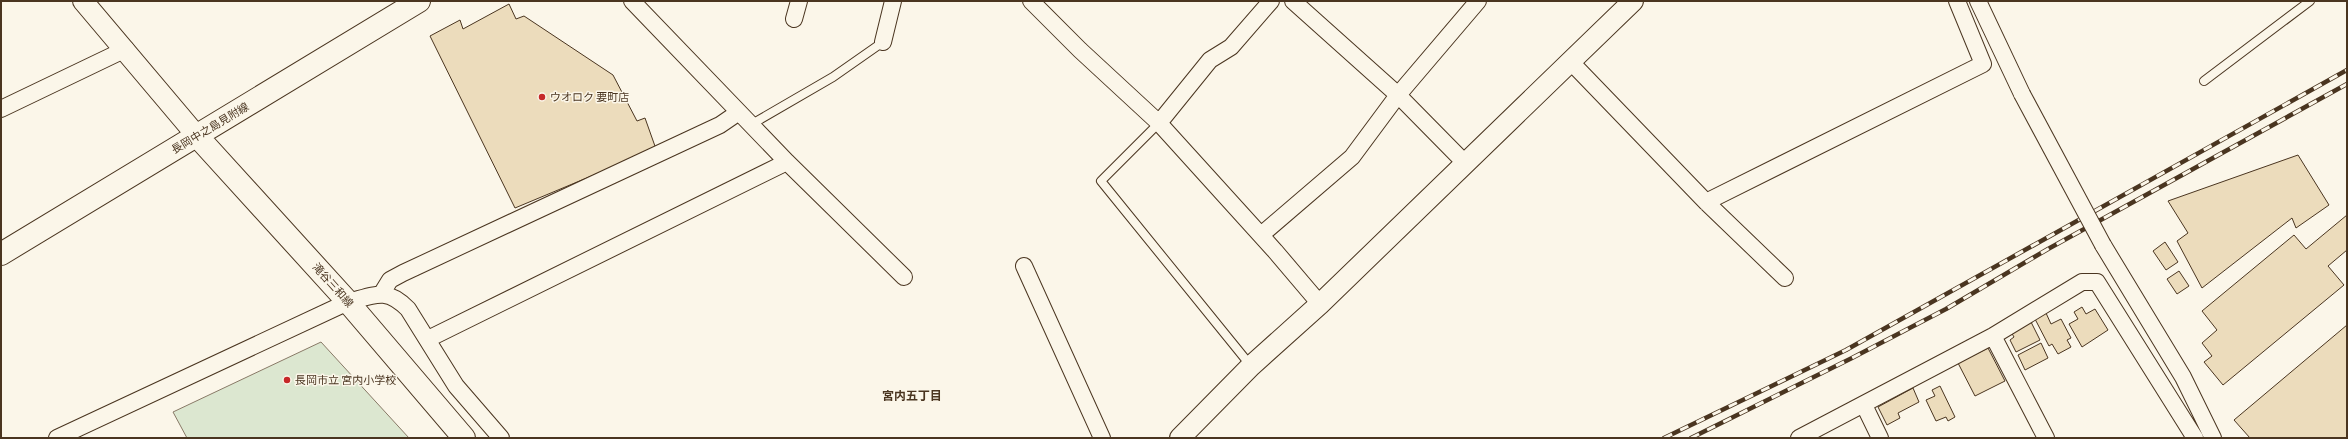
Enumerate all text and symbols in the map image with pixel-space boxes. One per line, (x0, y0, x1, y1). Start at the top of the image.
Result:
place label: ウオロク 要町店 (550, 90, 629, 104)
marker: ウオロク 要町店 (537, 92, 547, 102)
street label: 長岡中之島見附線 (169, 99, 251, 157)
street label: 滝谷三和線 (309, 260, 357, 310)
place label: 長岡市立 宮内小学校 (295, 373, 396, 387)
marker: 長岡市立 宮内小学校 (282, 375, 292, 385)
district label: 宮内五丁目 (882, 388, 942, 403)

